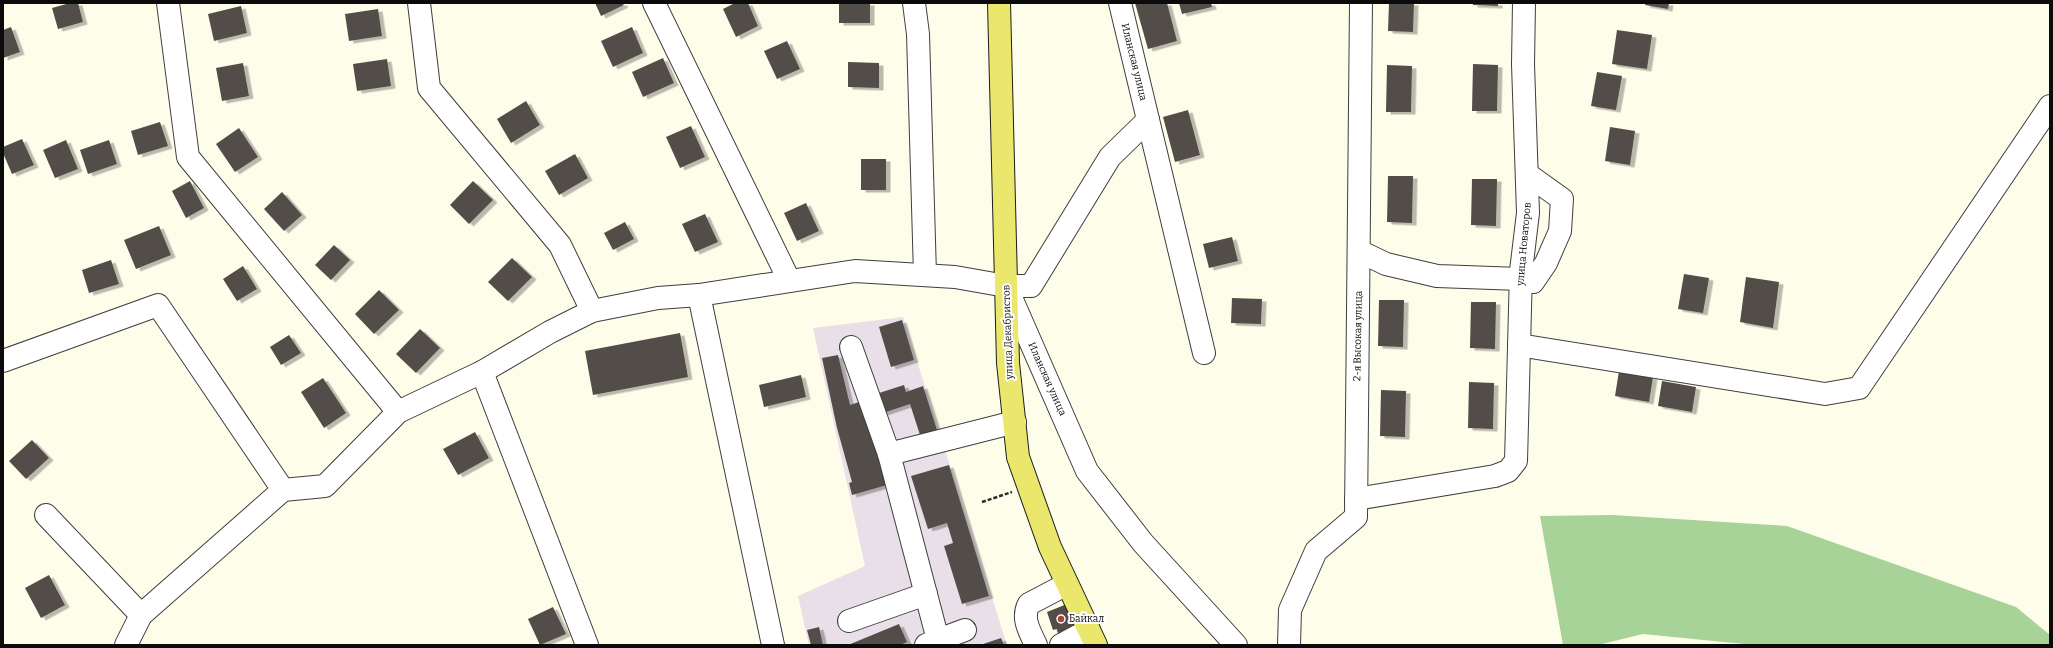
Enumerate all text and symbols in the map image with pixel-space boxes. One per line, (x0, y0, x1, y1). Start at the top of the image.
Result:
street label: Иланская улица (1119, 22, 1150, 102)
street label: улица Новаторов (1514, 201, 1534, 287)
street label: улица Декабристов (999, 284, 1016, 380)
street label: 2-я Высокая улица (1351, 290, 1365, 381)
street label: Иланская улица (1025, 340, 1069, 418)
place label: Байкал (1069, 613, 1104, 625)
marker: Байкал (1056, 614, 1066, 624)

